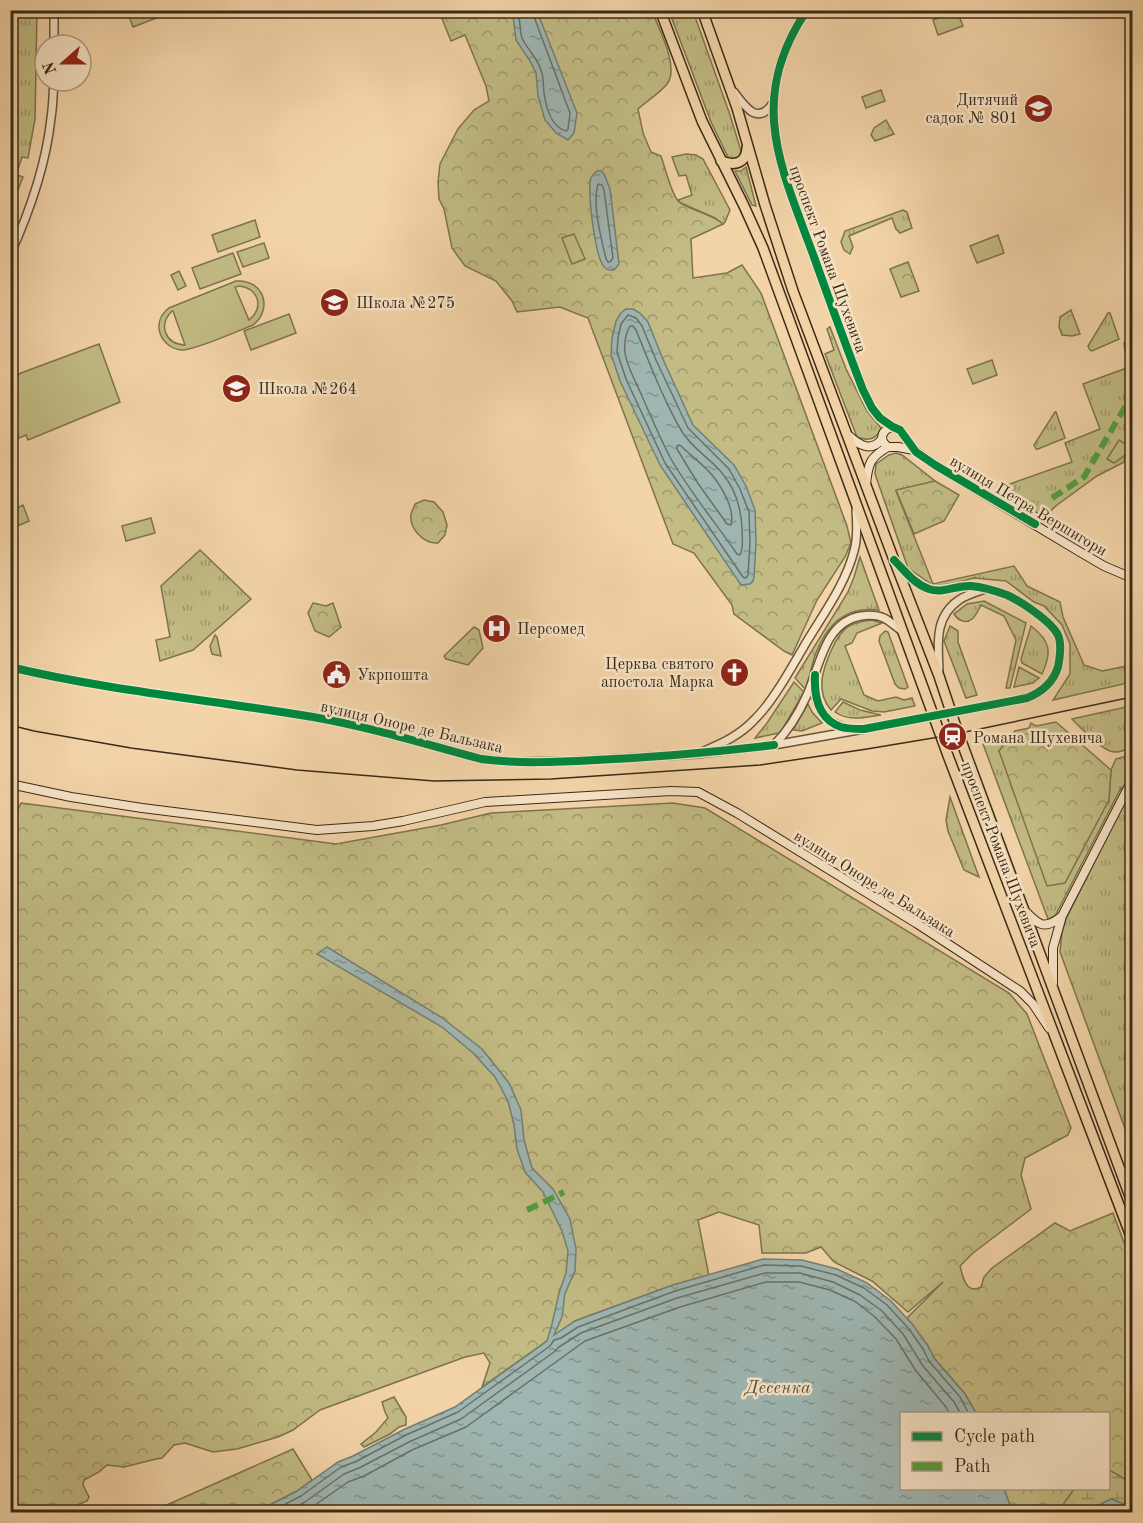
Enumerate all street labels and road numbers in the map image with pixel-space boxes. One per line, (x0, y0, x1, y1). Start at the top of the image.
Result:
street label: проспект Романа Шухевича (786, 164, 869, 356)
street label: вулиця Петра Вершигори (947, 453, 1109, 560)
street label: вулиця Оноре де Бальзака (319, 699, 504, 757)
street label: проспект Романа Шухевича (957, 759, 1043, 950)
street label: вулиця Оноре де Бальзака (791, 828, 957, 941)

